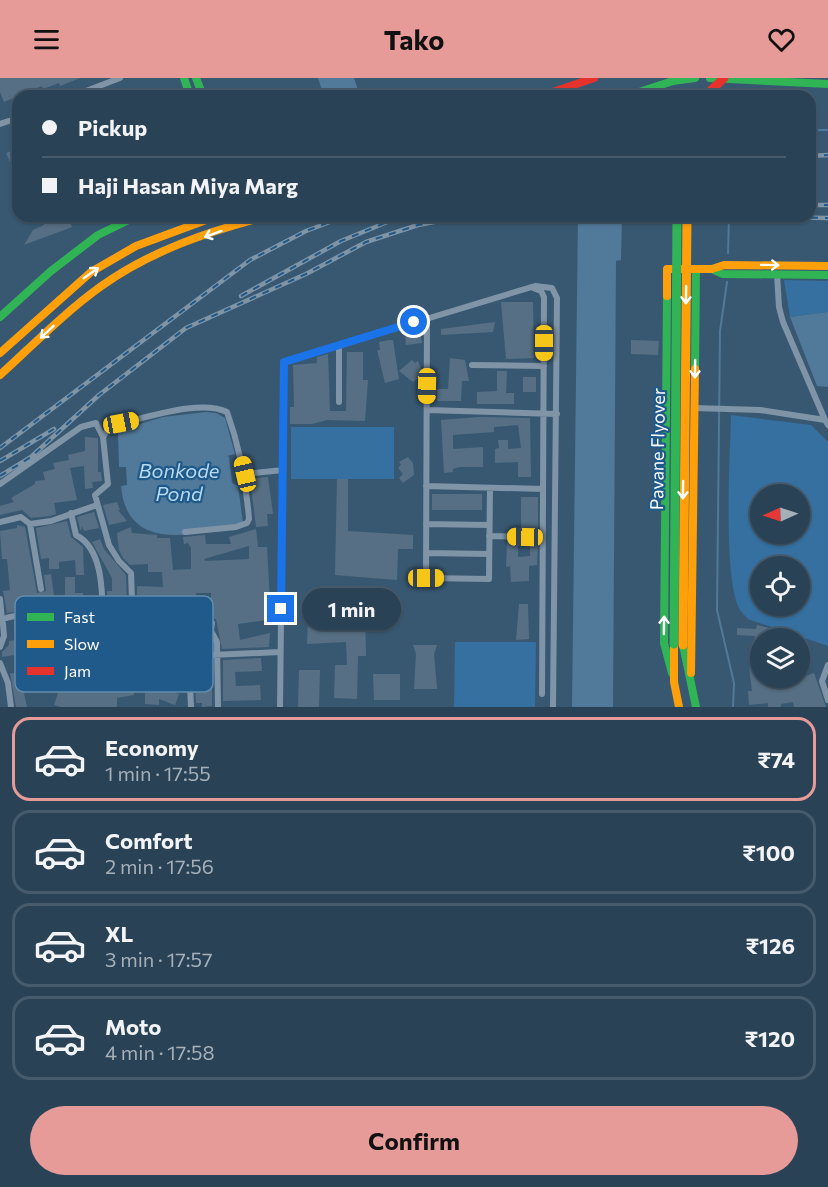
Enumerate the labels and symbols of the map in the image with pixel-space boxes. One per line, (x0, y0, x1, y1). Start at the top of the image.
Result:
one-way arrow (204, 229, 222, 240)
one-way arrow (759, 259, 779, 271)
one-way arrow (82, 267, 98, 279)
one-way arrow (680, 285, 692, 305)
route start (400, 308, 427, 335)
one-way arrow (40, 325, 55, 339)
car (535, 325, 553, 361)
one-way arrow (689, 359, 701, 379)
car (418, 368, 436, 404)
street label: Pavane Flyover (645, 388, 669, 510)
car (102, 411, 140, 435)
car (232, 454, 258, 494)
water label: Bonkode Pond (139, 458, 220, 505)
one-way arrow (677, 480, 689, 500)
north arrow (750, 484, 810, 544)
car (507, 528, 543, 546)
car (408, 569, 444, 587)
callout: 1 min (302, 588, 401, 630)
route end (267, 595, 294, 622)
legend (15, 596, 213, 692)
text: Fast (64, 607, 95, 626)
one-way arrow (658, 616, 670, 636)
text: Slow (64, 634, 100, 653)
text: Jam (64, 661, 91, 680)

